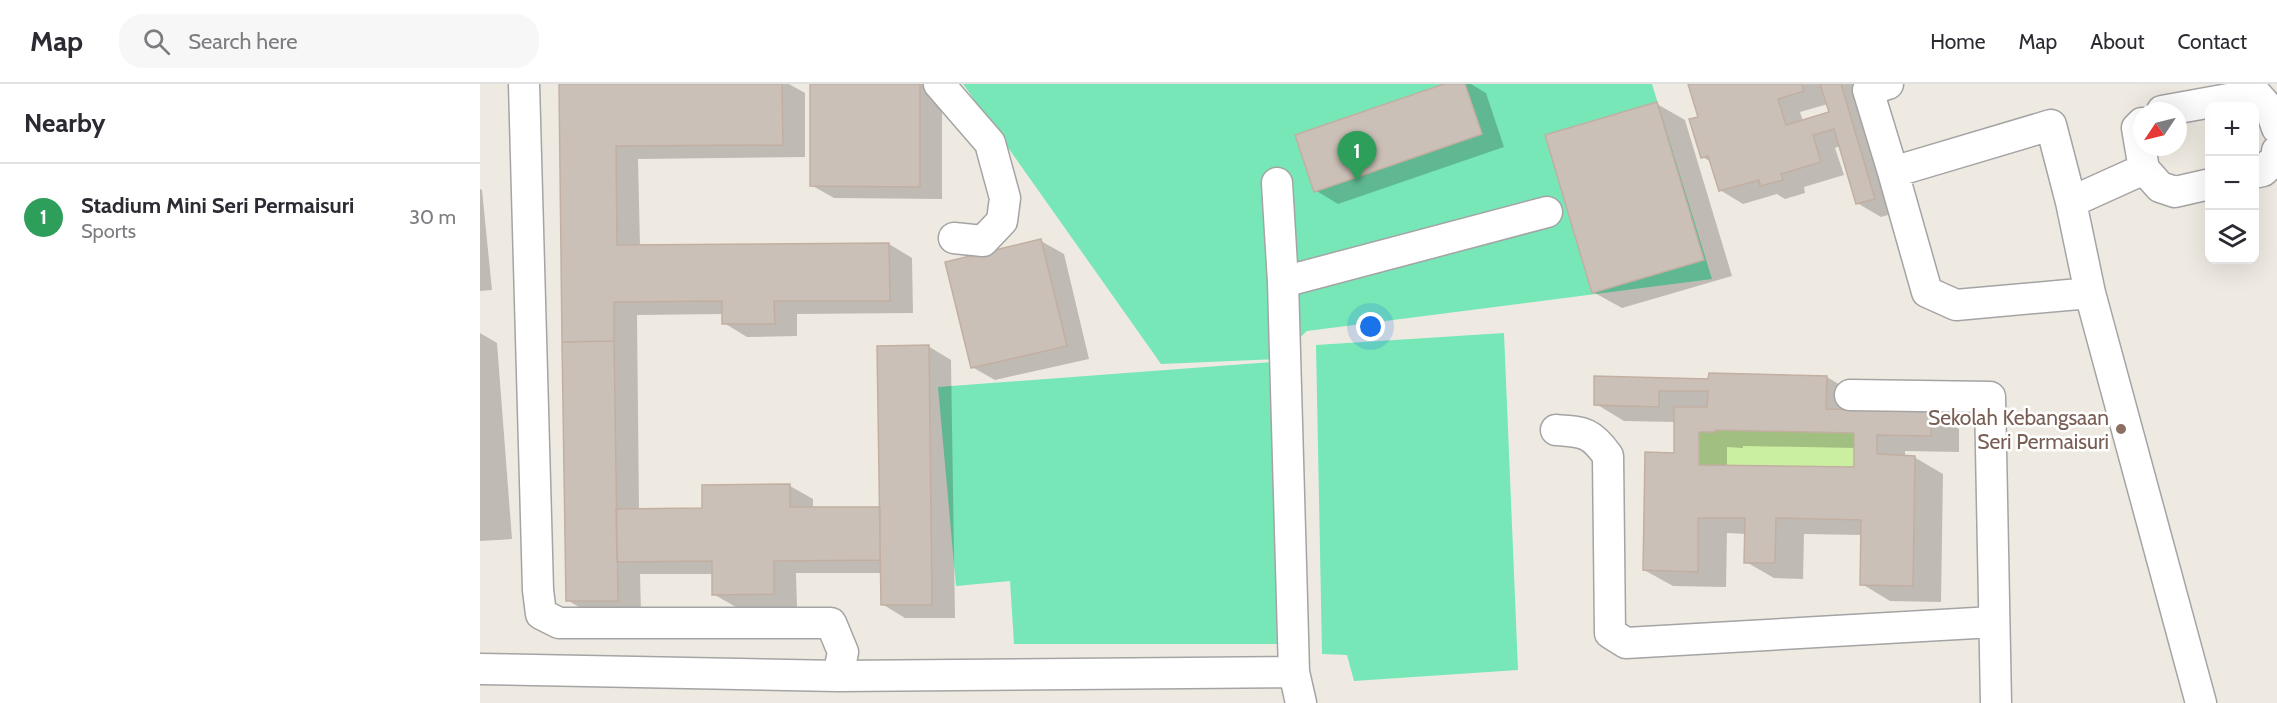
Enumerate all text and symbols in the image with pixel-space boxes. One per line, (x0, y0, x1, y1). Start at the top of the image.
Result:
search box (119, 14, 539, 68)
text: Map (30, 24, 83, 58)
icon: search (140, 25, 173, 58)
text: Search here (188, 28, 297, 55)
text: Home (1930, 29, 1986, 54)
text: Map (2019, 29, 2057, 54)
text: About (2090, 29, 2144, 54)
text: Contact (2177, 29, 2247, 54)
north arrow (2133, 102, 2187, 156)
map controls (2205, 102, 2259, 264)
button: + (2205, 102, 2259, 156)
text: Nearby (24, 107, 105, 139)
pin: 1 (1338, 132, 1376, 181)
button: − (2205, 156, 2259, 210)
text: Stadium Mini Seri Permaisuri (81, 192, 354, 219)
text: 1 (40, 205, 47, 229)
text: 30 m (409, 205, 456, 229)
button: layers (2205, 210, 2259, 264)
text: Sports (81, 219, 136, 243)
your location (1356, 312, 1385, 341)
place label: Sekolah Kebangsaan Seri Permaisuri (1928, 405, 2109, 454)
marker: Sekolah Kebangsaan Seri Permaisuri (2114, 422, 2128, 436)

